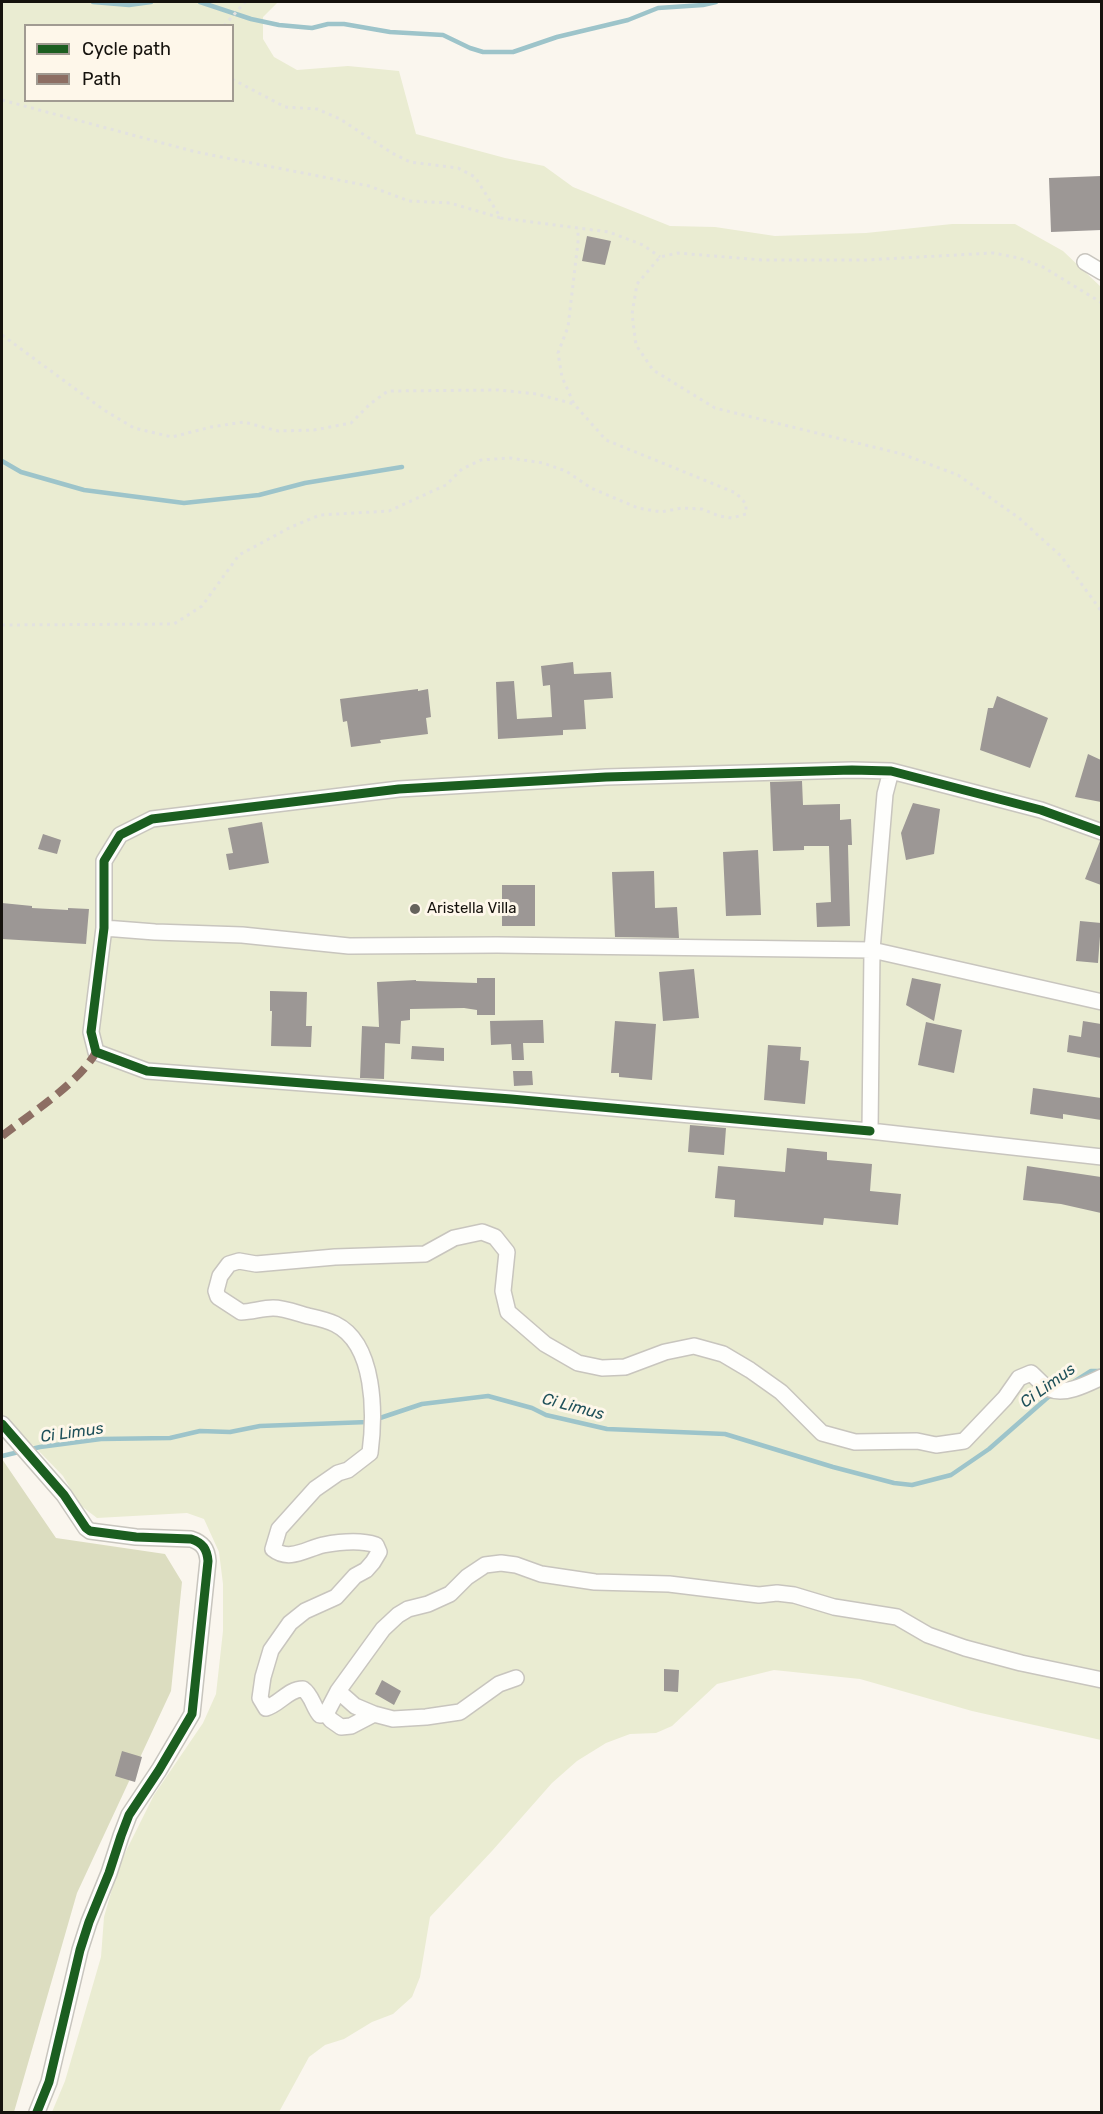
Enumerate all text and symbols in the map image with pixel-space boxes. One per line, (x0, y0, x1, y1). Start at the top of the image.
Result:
legend (24, 24, 234, 102)
text: Cycle path (82, 38, 171, 60)
text: Path (82, 68, 121, 90)
place label: Aristella Villa (427, 900, 517, 918)
marker: Aristella Villa (408, 902, 422, 916)
water label: Ci Limus (1017, 1360, 1079, 1412)
water label: Ci Limus (540, 1390, 606, 1424)
water label: Ci Limus (39, 1419, 105, 1447)

